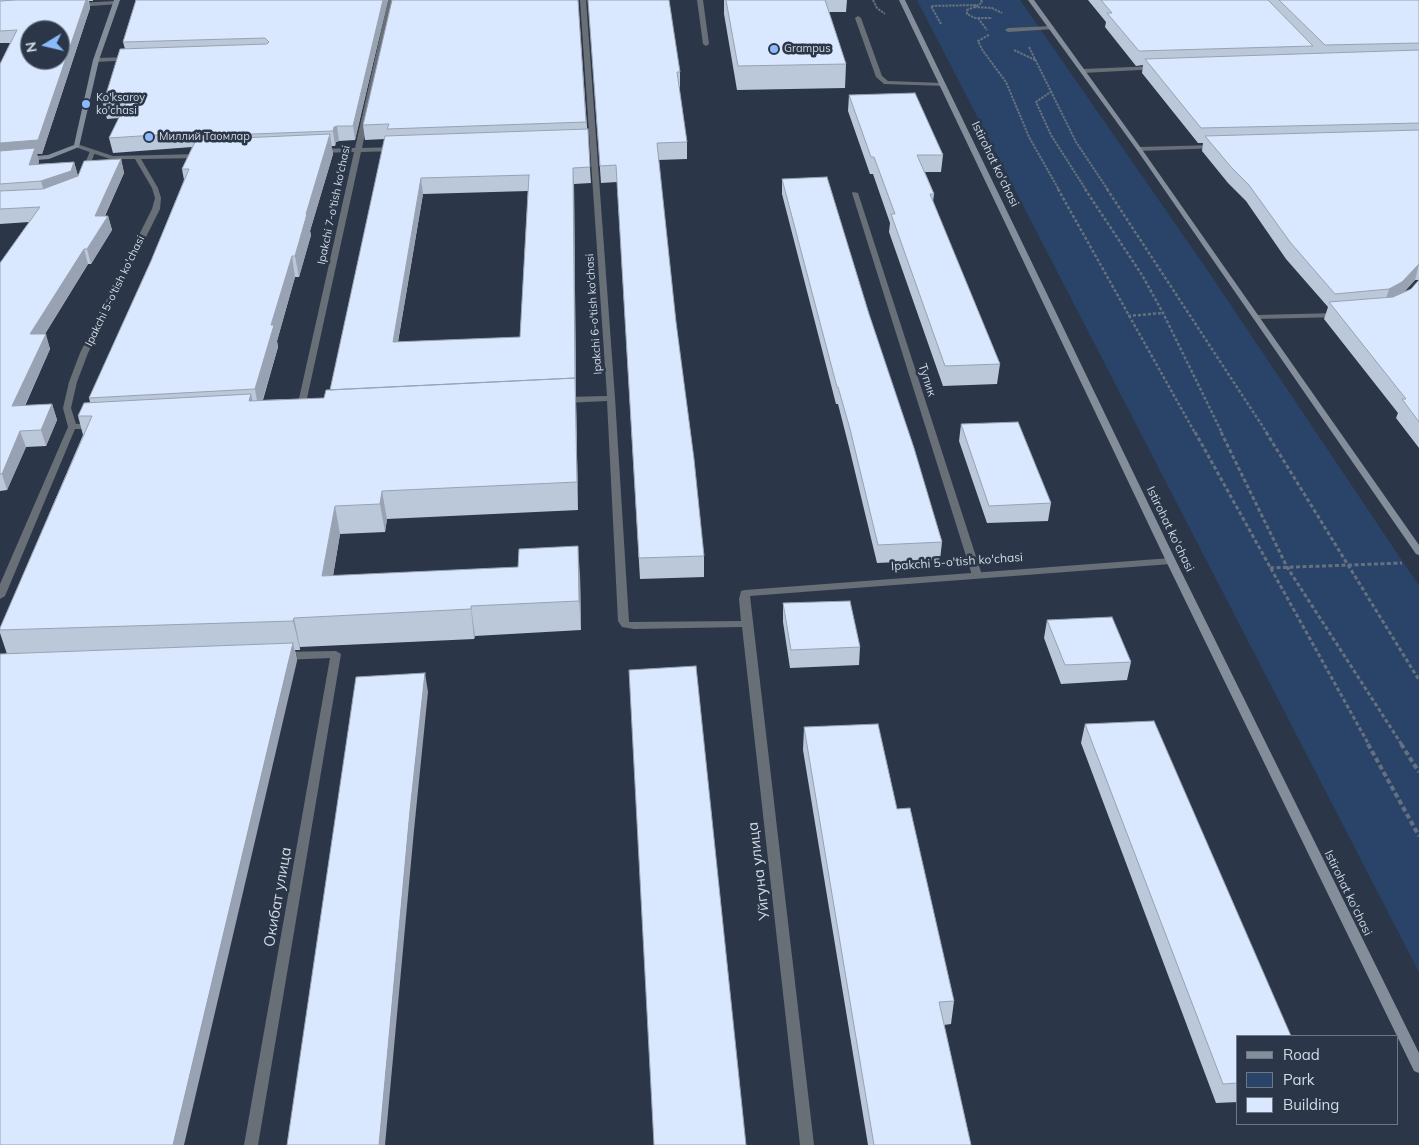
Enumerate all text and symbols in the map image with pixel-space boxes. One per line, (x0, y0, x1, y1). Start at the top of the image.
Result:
north arrow (20, 20, 70, 70)
text: N (21, 41, 41, 54)
place label: Grampus (784, 42, 831, 56)
marker: Grampus (768, 43, 780, 55)
place label: Ko'ksaroy ko'chasi (96, 91, 145, 117)
marker: Ko'ksaroy ko'chasi (80, 98, 92, 110)
street label: Istirohat ko'chasi (968, 119, 1022, 209)
place label: Миллий Таомлар (159, 130, 250, 144)
marker: Миллий Таомлар (143, 131, 155, 143)
street label: Ipakchi 7-o'tish ko'chasi (315, 144, 353, 266)
street label: Ipakchi 5-o'tish ko'chasi (83, 234, 147, 348)
street label: Ipakchi 6-o'tish ko'chasi (583, 253, 605, 375)
street label: Тупик (915, 362, 939, 398)
street label: Istirohat ko'chasi (1143, 484, 1197, 574)
street label: Ipakchi 5-o'tish ko'chasi (891, 550, 1023, 574)
street label: Уйгуна улица (744, 821, 774, 921)
street label: Окибат улица (260, 846, 296, 948)
street label: Istirohat ko'chasi (1321, 848, 1375, 938)
legend (1236, 1035, 1399, 1125)
text: Road (1283, 1045, 1320, 1064)
text: Park (1283, 1070, 1315, 1089)
text: Building (1283, 1095, 1339, 1114)

